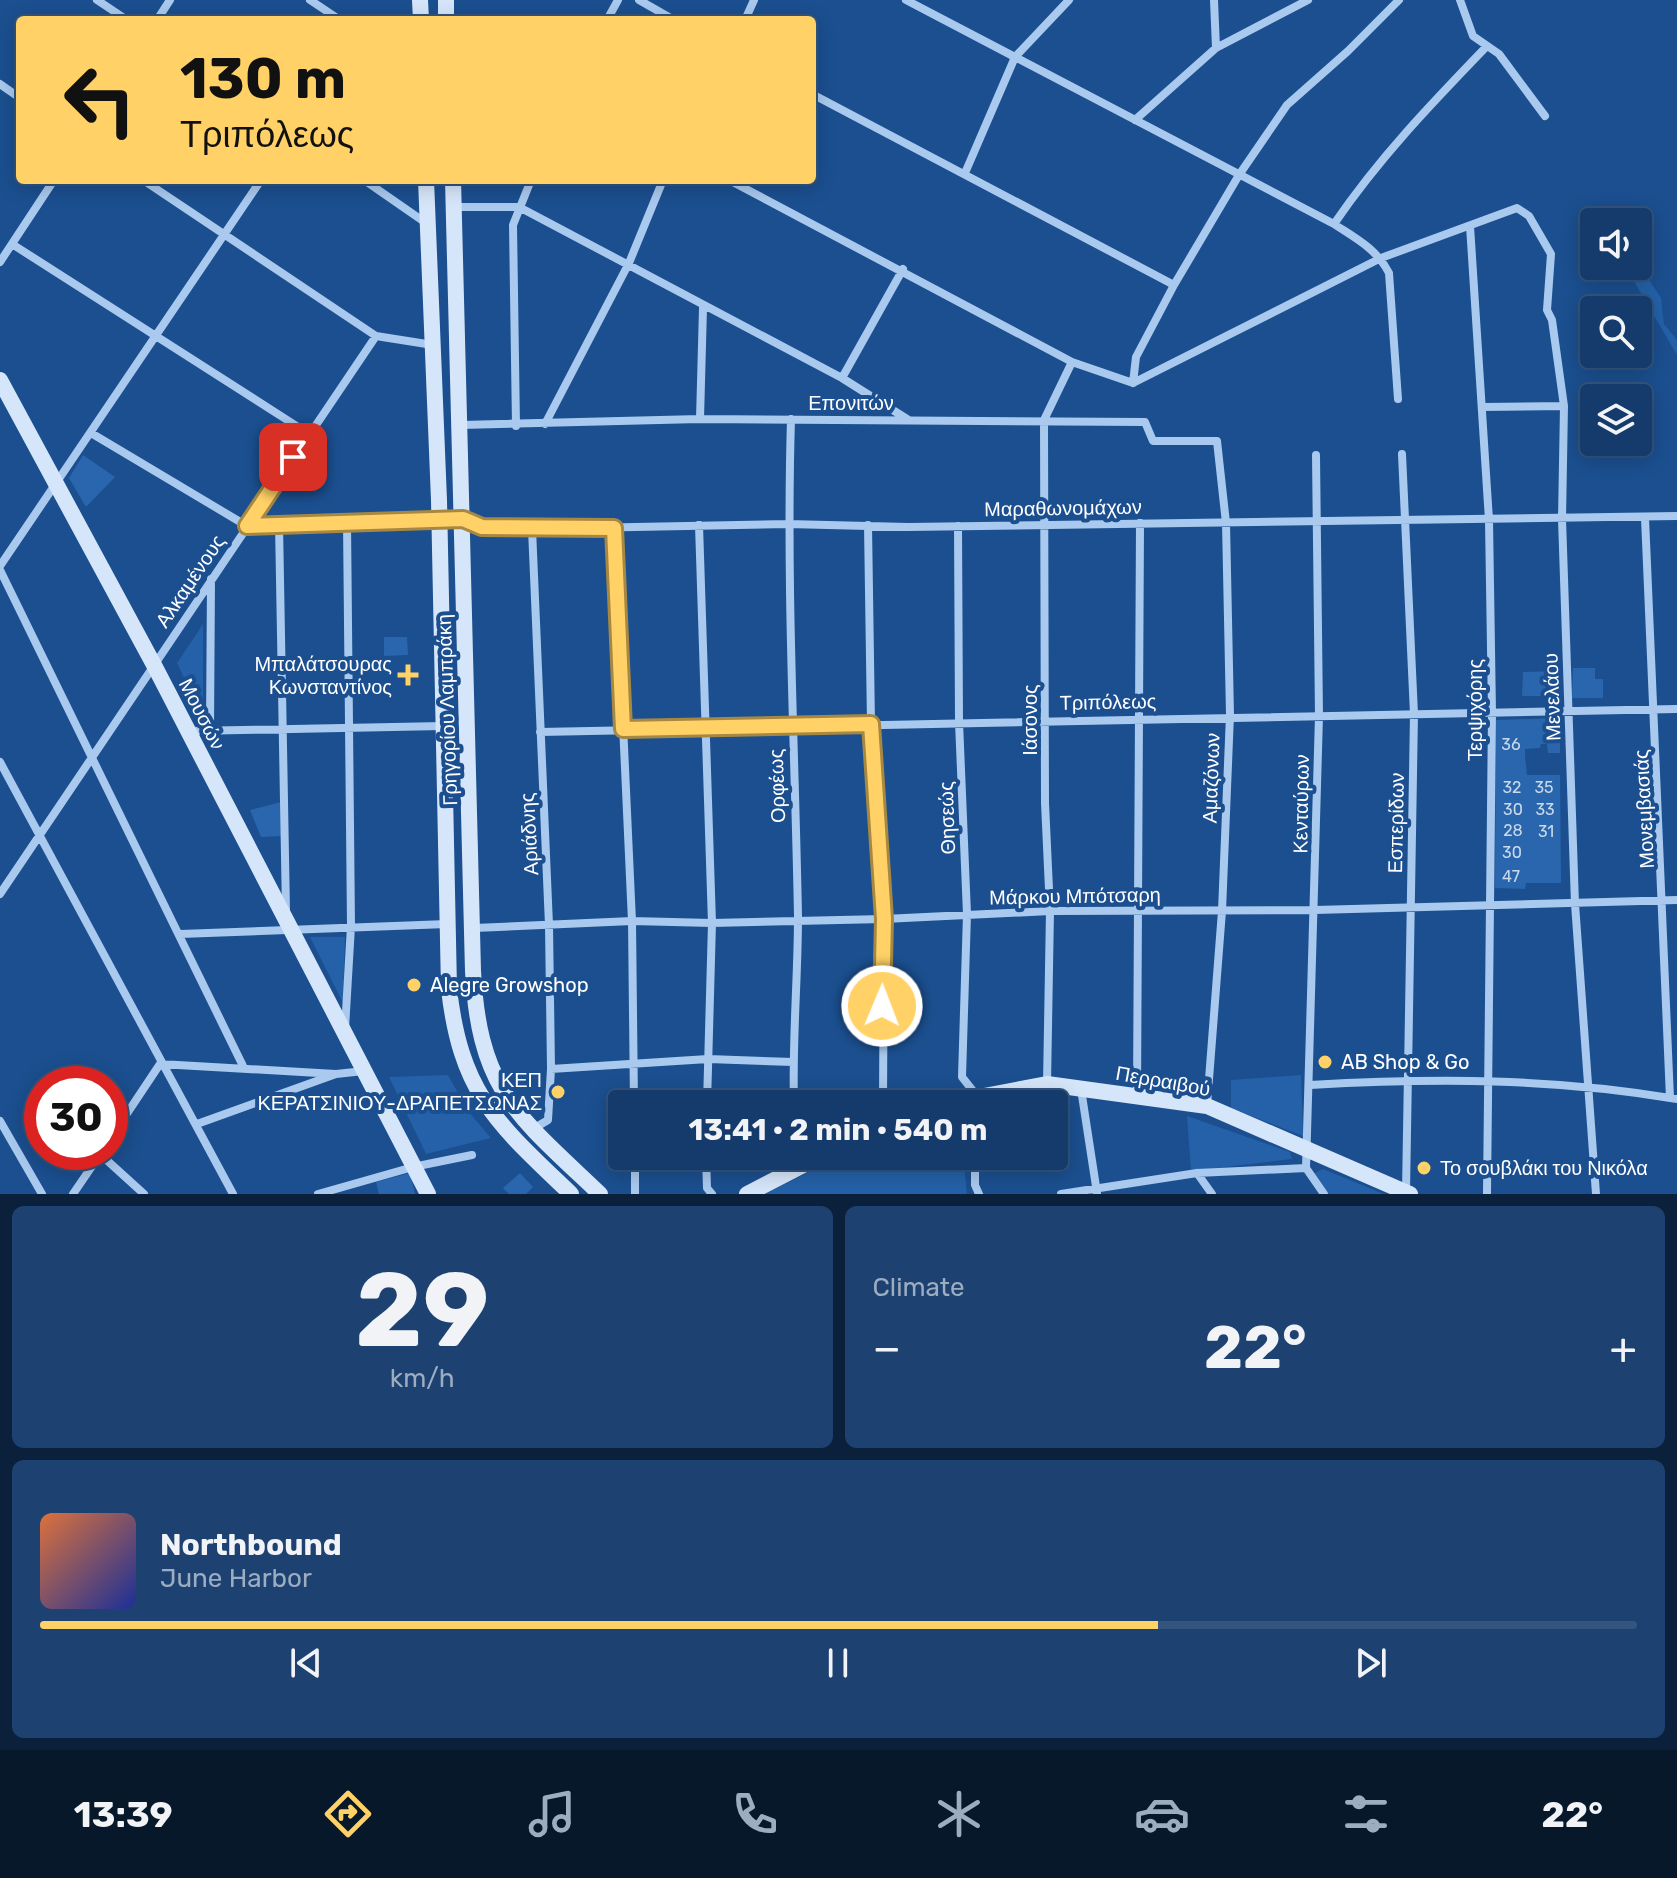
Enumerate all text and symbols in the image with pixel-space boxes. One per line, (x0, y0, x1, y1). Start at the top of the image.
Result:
text: 130 m (180, 46, 346, 112)
icon: left (48, 48, 152, 152)
text: Τριπόλεως (180, 113, 354, 156)
map controls (1580, 208, 1652, 456)
button: sound (1580, 208, 1652, 280)
button: search (1580, 296, 1652, 368)
button: layers (1580, 384, 1652, 456)
street label: Επονιτών (808, 391, 894, 415)
pin (259, 423, 327, 491)
icon: arrive (271, 435, 315, 479)
street label: Μαραθωνομάχων (984, 495, 1142, 521)
street label: Αλκαμένους (150, 530, 230, 632)
street label: Γρηγορίου Λαμπράκη (432, 614, 462, 806)
place label: Μπαλάτσουρας Κωνσταντίνος (254, 652, 392, 699)
street label: Μενελάου (1538, 653, 1566, 741)
street label: Τερψιχόρης (1463, 659, 1487, 761)
marker: Μπαλάτσουρας Κωνσταντίνος (399, 666, 417, 684)
street label: Μουσών (174, 674, 230, 754)
street label: Ιάσονος (1018, 684, 1042, 756)
street label: Τριπόλεως (1059, 689, 1157, 715)
street label: Αμαζόνων (1197, 732, 1225, 824)
house number: 36 (1501, 735, 1521, 754)
street label: Ορφέως (764, 748, 790, 823)
street label: Μονεμβασιάς (1629, 748, 1659, 869)
street label: Κενταύρων (1288, 754, 1314, 854)
street label: Εσπερίδων (1383, 772, 1409, 874)
house number: 32 (1502, 778, 1522, 797)
house number: 35 (1534, 778, 1554, 797)
street label: Θησεώς (934, 781, 960, 855)
street label: Αριάδνης (515, 792, 543, 876)
house number: 30 (1503, 800, 1523, 819)
house number: 33 (1535, 800, 1555, 819)
house number: 28 (1503, 821, 1523, 840)
house number: 31 (1538, 822, 1554, 841)
house number: 30 (1502, 843, 1522, 862)
house number: 47 (1502, 867, 1520, 886)
street label: Μάρκου Μπότσαρη (989, 883, 1161, 909)
position arrow (840, 964, 924, 1048)
place label: Alegre Growshop (430, 973, 589, 997)
marker: Alegre Growshop (405, 976, 423, 994)
place label: AB Shop & Go (1341, 1050, 1469, 1074)
marker: AB Shop & Go (1316, 1053, 1334, 1071)
street label: Περραιβού (1114, 1061, 1212, 1101)
speed limit sign: 30 (24, 1066, 128, 1170)
place label: ΚΕΠ ΚΕΡΑΤΣΙΝΙΟΥ-ΔΡΑΠΕΤΣΩΝΑΣ (258, 1068, 542, 1115)
marker: ΚΕΠ ΚΕΡΑΤΣΙΝΙΟΥ-ΔΡΑΠΕΤΣΩΝΑΣ (549, 1083, 567, 1101)
text: 13:41 · 2 min · 540 m (689, 1112, 987, 1148)
place label: Το σουβλάκι του Νικόλα (1440, 1156, 1648, 1180)
marker: Το σουβλάκι του Νικόλα (1415, 1159, 1433, 1177)
text: 29 (355, 1249, 489, 1372)
text: Climate (873, 1272, 965, 1303)
text: 22° (1204, 1312, 1307, 1383)
text: − (873, 1322, 901, 1374)
text: + (1610, 1322, 1637, 1374)
text: km/h (390, 1363, 455, 1394)
text: Northbound (160, 1527, 342, 1563)
text: June Harbor (160, 1563, 312, 1594)
icon: previous (284, 1641, 328, 1685)
icon: pause (816, 1641, 860, 1685)
icon: next (1349, 1641, 1393, 1685)
icon: directions (320, 1786, 376, 1842)
icon: music (524, 1786, 580, 1842)
icon: phone (727, 1786, 783, 1842)
icon: climate (931, 1786, 987, 1842)
icon: car (1134, 1786, 1190, 1842)
icon: filters (1338, 1786, 1394, 1842)
text: 13:39 (74, 1793, 173, 1836)
text: 22° (1542, 1793, 1603, 1836)

